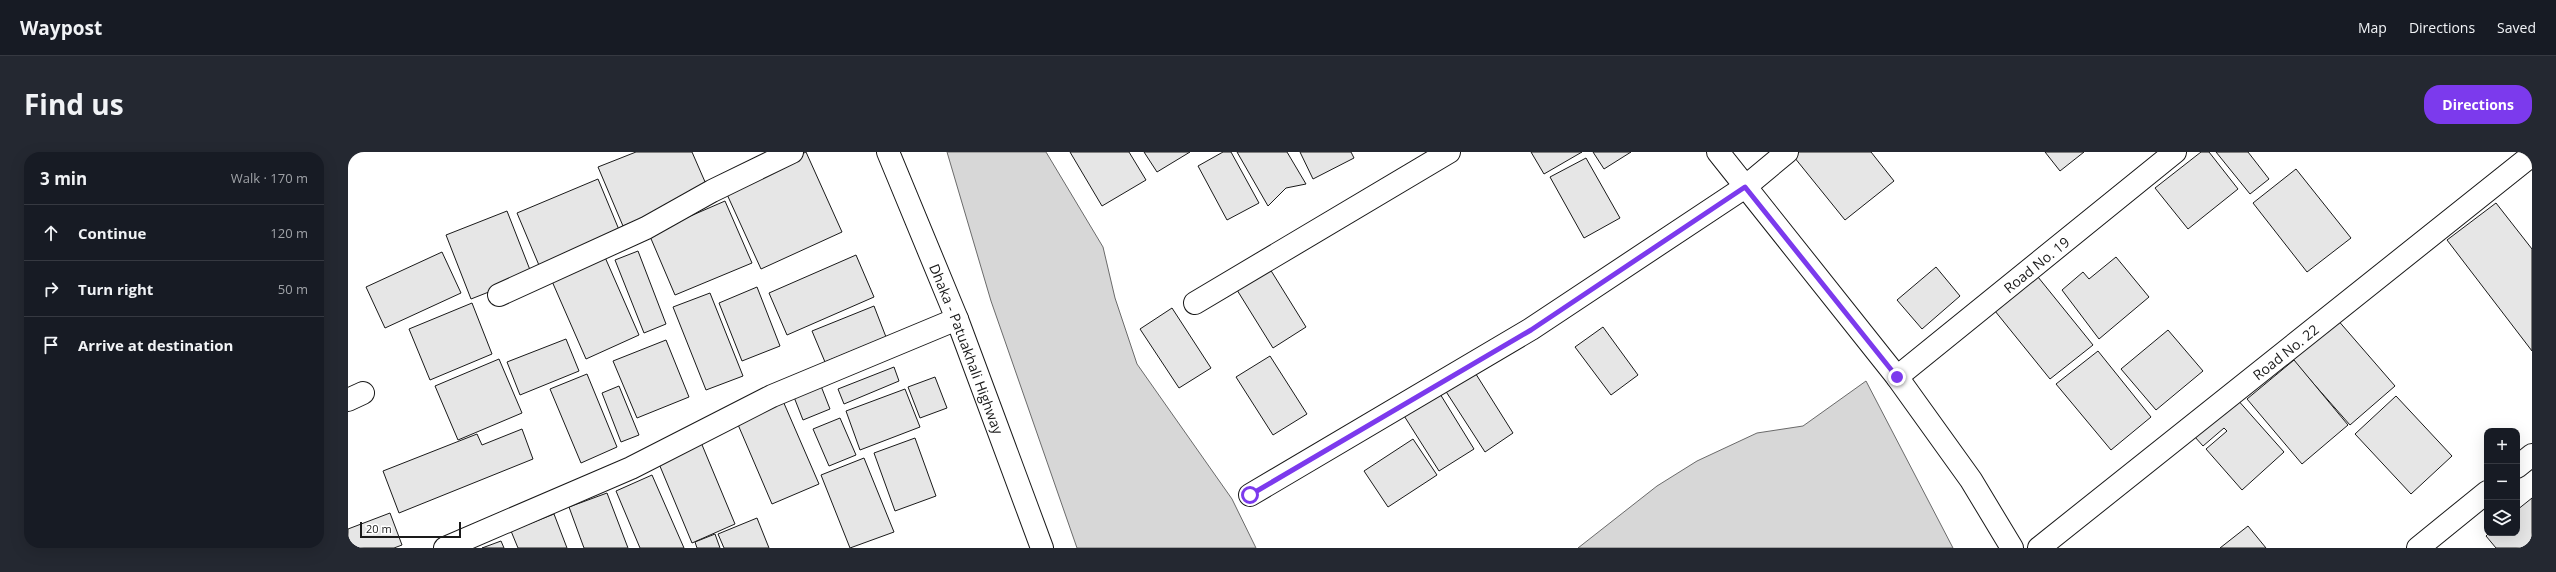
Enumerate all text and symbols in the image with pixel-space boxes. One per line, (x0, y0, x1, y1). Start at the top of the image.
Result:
text: Waypost (20, 15, 102, 41)
text: Map (2358, 18, 2387, 37)
text: Directions (2409, 18, 2475, 37)
text: Saved (2497, 18, 2536, 37)
text: Find us (24, 85, 124, 123)
button: Directions (2424, 85, 2532, 124)
text: 3 min (40, 167, 87, 190)
text: Walk · 170 m (231, 169, 308, 187)
icon: ahead (40, 222, 62, 244)
text: Continue (78, 223, 146, 243)
text: 120 m (270, 224, 308, 242)
street label: Road No. 19 (1999, 232, 2073, 297)
street label: Dhaka - Patuakhali Highway (926, 261, 1009, 438)
icon: right (40, 278, 62, 300)
text: Turn right (78, 279, 153, 299)
text: 50 m (278, 280, 308, 298)
street label: Road No. 22 (2248, 319, 2322, 384)
icon: arrive (40, 334, 62, 356)
text: Arrive at destination (78, 335, 233, 355)
route end (1888, 368, 1906, 386)
map controls (2484, 428, 2520, 536)
button: + (2484, 428, 2520, 464)
button: − (2484, 464, 2520, 500)
route start (1241, 486, 1259, 504)
button: layers (2484, 500, 2520, 536)
scale bar (360, 520, 461, 539)
text: 20 m (366, 521, 392, 536)

